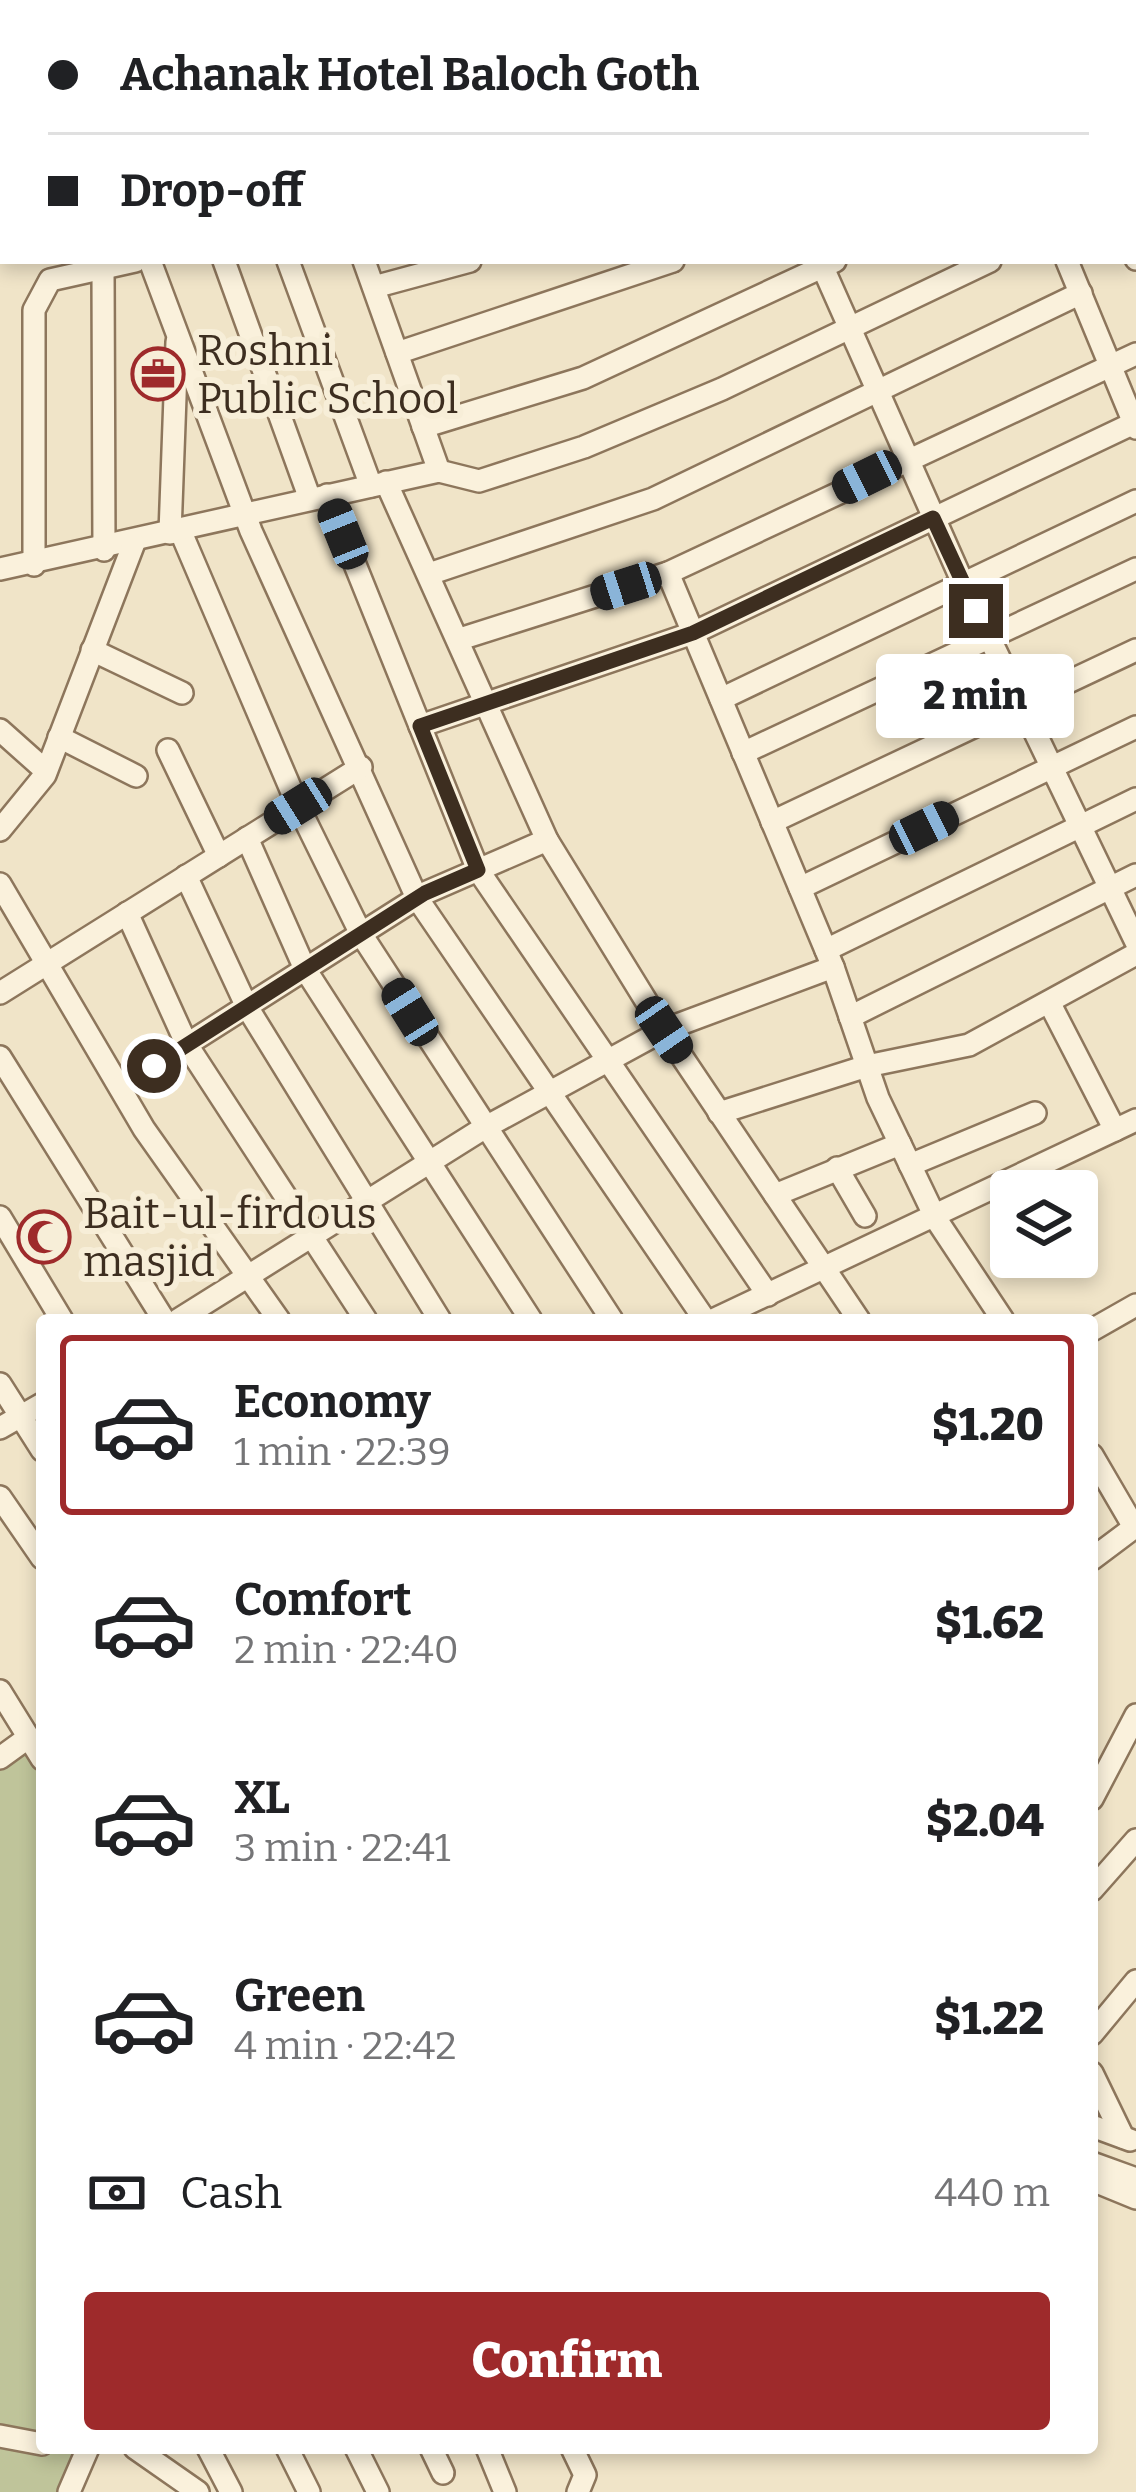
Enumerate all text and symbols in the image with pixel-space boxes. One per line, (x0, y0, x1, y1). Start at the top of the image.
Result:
text: Achanak Hotel Baloch Goth (120, 48, 700, 102)
text: Drop-off (120, 164, 304, 218)
place label: Roshni Public School (197, 326, 458, 424)
office icon: Roshni Public School (130, 346, 186, 402)
car (827, 445, 907, 509)
car (313, 494, 373, 574)
car (586, 558, 666, 614)
route end (949, 584, 1003, 638)
callout: 2 min (877, 653, 1075, 737)
text: 2 min (923, 673, 1027, 719)
car (258, 772, 338, 840)
car (884, 796, 964, 860)
car (376, 972, 444, 1052)
car (629, 990, 699, 1070)
route start (127, 1039, 181, 1093)
map controls (990, 1170, 1098, 1278)
button: layers (990, 1170, 1098, 1278)
place label: Bait-ul-firdous masjid (83, 1189, 377, 1287)
mosque icon: Bait-ul-firdous masjid (16, 1209, 72, 1265)
icon: car (90, 1371, 198, 1479)
text: Economy (234, 1375, 431, 1429)
text: $1.20 (932, 1398, 1044, 1452)
text: 1 min · 22:39 (234, 1429, 451, 1475)
icon: car (90, 1569, 198, 1677)
text: Comfort (234, 1573, 412, 1627)
text: $1.62 (935, 1596, 1044, 1650)
text: 2 min · 22:40 (234, 1627, 459, 1673)
icon: car (90, 1767, 198, 1875)
text: XL (234, 1771, 290, 1825)
text: $2.04 (926, 1794, 1044, 1848)
text: 3 min · 22:41 (234, 1825, 451, 1871)
icon: car (90, 1965, 198, 2073)
text: Green (234, 1969, 365, 2023)
text: $1.22 (934, 1992, 1044, 2046)
text: 4 min · 22:42 (234, 2023, 457, 2069)
icon: cash (84, 2160, 150, 2226)
text: Cash (180, 2166, 282, 2220)
text: 440 m (934, 2170, 1050, 2216)
button: Confirm (84, 2292, 1050, 2430)

